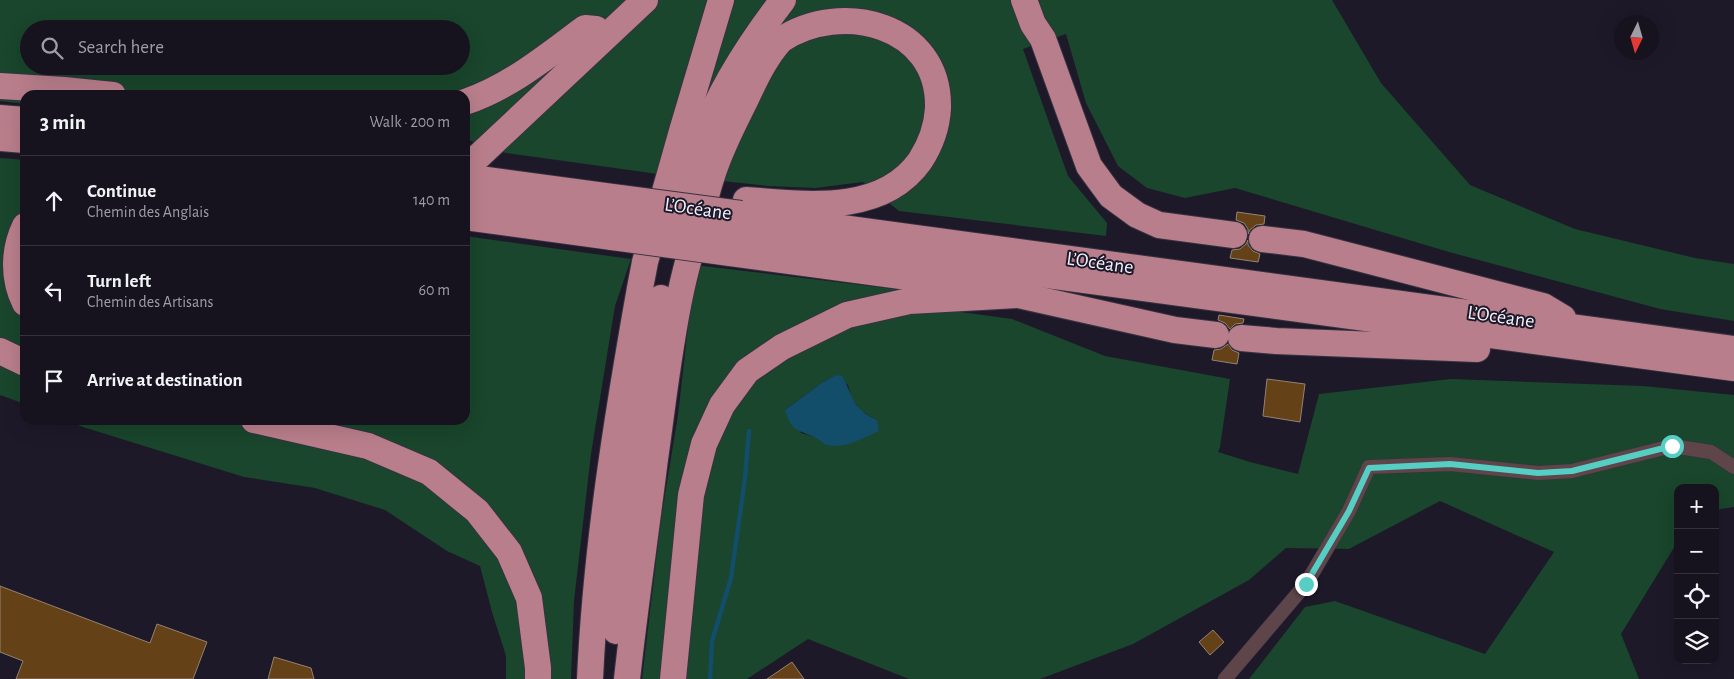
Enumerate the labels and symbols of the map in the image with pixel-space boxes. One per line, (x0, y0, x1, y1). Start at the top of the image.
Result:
north arrow (1614, 15, 1659, 60)
street label: L’Océane (663, 194, 733, 224)
street label: L’Océane (1065, 248, 1135, 278)
street label: L’Océane (1466, 302, 1536, 332)
route start (1661, 435, 1684, 458)
route end (1295, 573, 1318, 596)

